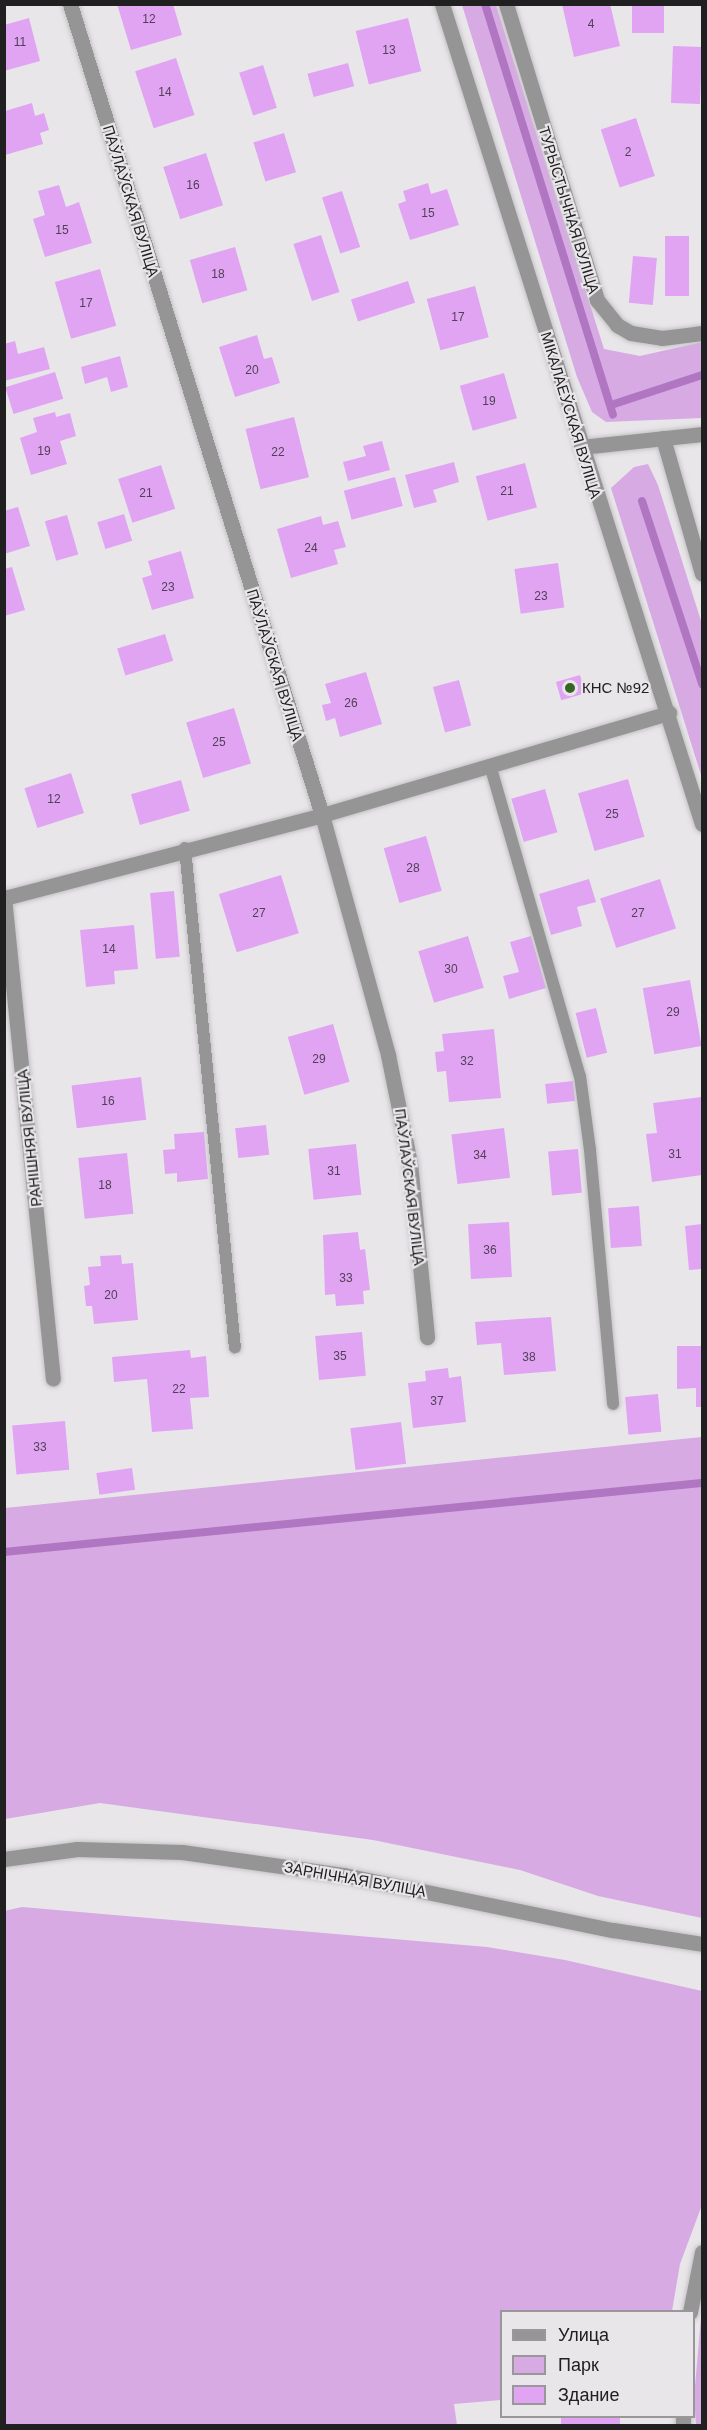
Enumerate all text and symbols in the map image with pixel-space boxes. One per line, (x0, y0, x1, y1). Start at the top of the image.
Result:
house number: 12 (142, 13, 156, 27)
house number: 4 (588, 18, 594, 32)
house number: 11 (14, 36, 26, 50)
house number: 13 (382, 44, 396, 58)
house number: 14 (158, 86, 172, 100)
street label: ПАЎЛАЎСКАЯ ВУЛІЦА (99, 123, 163, 279)
street label: ТУРЫСТЫЧНАЯ ВУЛІЦА (535, 124, 603, 296)
house number: 2 (625, 146, 631, 160)
house number: 16 (186, 179, 200, 193)
house number: 15 (421, 207, 435, 221)
house number: 15 (55, 224, 69, 238)
house number: 18 (211, 268, 225, 282)
house number: 17 (79, 297, 93, 311)
house number: 17 (451, 311, 465, 325)
street label: МІКАЛАЕЎСКАЯ ВУЛІЦА (537, 329, 605, 501)
house number: 20 (245, 364, 259, 378)
house number: 19 (482, 395, 496, 409)
house number: 19 (37, 445, 51, 459)
house number: 22 (271, 446, 285, 460)
house number: 21 (500, 485, 514, 499)
house number: 21 (139, 487, 153, 501)
house number: 24 (304, 542, 318, 556)
house number: 23 (161, 581, 175, 595)
street label: ПАЎЛАЎСКАЯ ВУЛІЦА (243, 587, 307, 743)
house number: 23 (534, 590, 548, 604)
place label: КНС №92 (582, 679, 649, 697)
marker: КНС №92 (563, 681, 577, 695)
house number: 26 (344, 697, 358, 711)
house number: 25 (212, 736, 226, 750)
house number: 12 (47, 793, 61, 807)
house number: 25 (605, 808, 619, 822)
house number: 28 (406, 862, 420, 876)
house number: 27 (252, 907, 266, 921)
house number: 27 (631, 907, 645, 921)
house number: 14 (102, 943, 116, 957)
house number: 30 (444, 963, 458, 977)
house number: 29 (666, 1006, 680, 1020)
house number: 29 (312, 1053, 326, 1067)
house number: 32 (460, 1055, 474, 1069)
street label: РАНІШНЯЯ ВУЛІЦА (13, 1068, 45, 1208)
house number: 16 (101, 1095, 115, 1109)
street label: ПАЎЛАЎСКАЯ ВУЛІЦА (391, 1108, 429, 1266)
house number: 31 (668, 1148, 682, 1162)
house number: 34 (473, 1149, 487, 1163)
house number: 31 (327, 1165, 341, 1179)
house number: 18 (98, 1179, 112, 1193)
house number: 36 (483, 1244, 497, 1258)
house number: 33 (339, 1272, 353, 1286)
house number: 20 (104, 1289, 118, 1303)
house number: 35 (333, 1350, 347, 1364)
house number: 38 (522, 1351, 536, 1365)
house number: 22 (172, 1383, 186, 1397)
house number: 37 (430, 1395, 444, 1409)
house number: 33 (33, 1441, 47, 1455)
street label: ЗАРНІЧНАЯ ВУЛІЦА (283, 1858, 427, 1900)
legend (500, 2310, 695, 2418)
text: Улица (558, 2325, 609, 2345)
text: Парк (558, 2355, 599, 2375)
text: Здание (558, 2385, 619, 2405)

